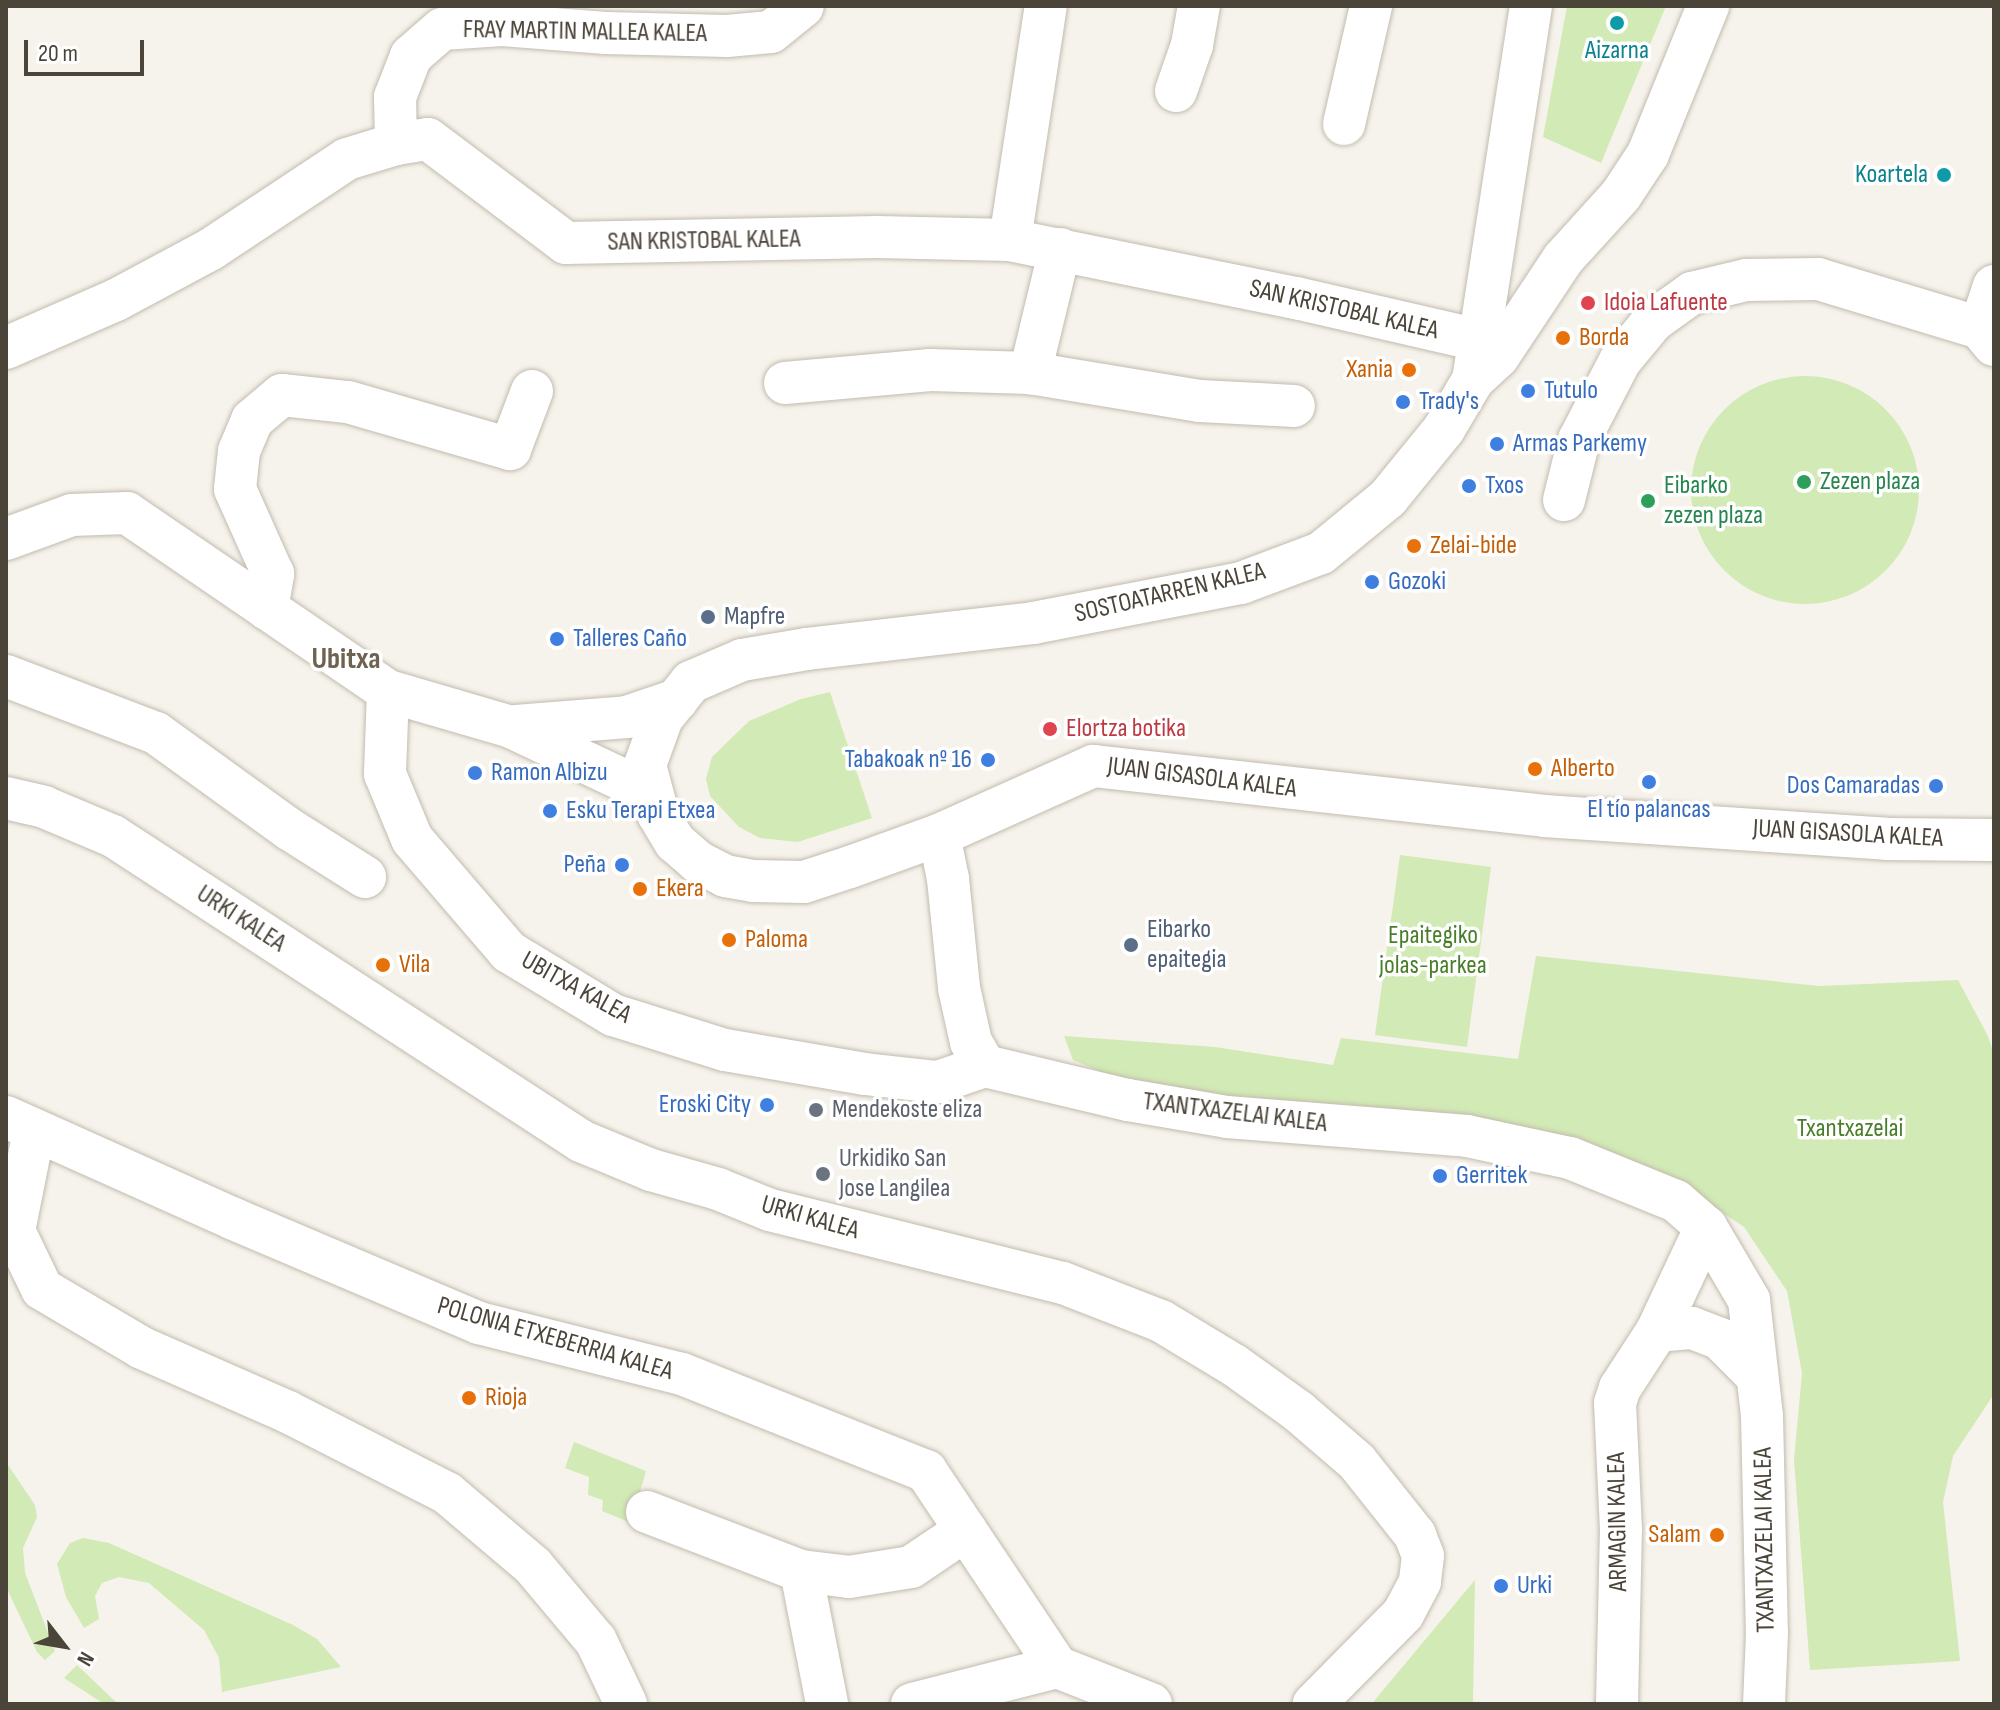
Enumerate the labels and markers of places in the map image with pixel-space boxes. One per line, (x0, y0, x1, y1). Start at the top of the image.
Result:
marker: Aizarna (1608, 14, 1626, 32)
place label: Aizarna (1585, 35, 1649, 67)
place label: Koartela (1855, 159, 1928, 191)
marker: Koartela (1935, 166, 1953, 184)
place label: Idoia Lafuente (1604, 287, 1728, 319)
marker: Idoia Lafuente (1579, 294, 1597, 312)
place label: Borda (1579, 322, 1629, 354)
marker: Borda (1554, 329, 1572, 347)
place label: Xania (1346, 354, 1393, 386)
marker: Xania (1400, 361, 1418, 379)
place label: Tutulo (1544, 375, 1598, 407)
marker: Tutulo (1519, 382, 1537, 400)
place label: Trady's (1419, 386, 1479, 418)
marker: Trady's (1394, 393, 1412, 411)
place label: Armas Parkemy (1513, 428, 1647, 460)
marker: Armas Parkemy (1488, 435, 1506, 453)
place label: Zezen plaza (1820, 466, 1920, 498)
place label: Txos (1485, 470, 1524, 502)
place label: Eibarko zezen plaza (1664, 470, 1763, 532)
marker: Zezen plaza (1795, 473, 1813, 491)
marker: Txos (1460, 477, 1478, 495)
marker: Eibarko zezen plaza (1639, 492, 1657, 510)
place label: Zelai-bide (1430, 530, 1517, 562)
marker: Zelai-bide (1405, 537, 1423, 555)
place label: Gozoki (1388, 566, 1446, 598)
marker: Gozoki (1363, 573, 1381, 591)
place label: Mapfre (724, 601, 785, 633)
marker: Mapfre (699, 608, 717, 626)
place label: Talleres Caño (573, 623, 687, 655)
marker: Talleres Caño (548, 630, 566, 648)
place label: Elortza botika (1066, 713, 1186, 745)
marker: Elortza botika (1041, 720, 1059, 738)
place label: Tabakoak nº 16 (844, 744, 972, 776)
marker: Tabakoak nº 16 (979, 751, 997, 769)
place label: Alberto (1551, 753, 1615, 785)
place label: Ramon Albizu (491, 757, 608, 789)
marker: Alberto (1526, 760, 1544, 778)
marker: Ramon Albizu (466, 764, 484, 782)
place label: Dos Camaradas (1787, 770, 1920, 802)
marker: El tío palancas (1640, 773, 1658, 791)
marker: Dos Camaradas (1927, 777, 1945, 795)
place label: El tío palancas (1587, 794, 1711, 826)
place label: Esku Terapi Etxea (566, 795, 715, 827)
marker: Esku Terapi Etxea (541, 802, 559, 820)
place label: Peña (563, 849, 606, 881)
marker: Peña (613, 856, 631, 874)
place label: Ekera (656, 873, 704, 905)
marker: Ekera (631, 880, 649, 898)
place label: Eibarko epaitegia (1147, 914, 1226, 976)
place label: Paloma (745, 924, 808, 956)
marker: Paloma (720, 931, 738, 949)
marker: Eibarko epaitegia (1122, 936, 1140, 954)
place label: Vila (399, 949, 430, 981)
marker: Vila (374, 956, 392, 974)
place label: Eroski City (659, 1089, 751, 1121)
place label: Mendekoste eliza (832, 1094, 982, 1126)
marker: Eroski City (758, 1096, 776, 1114)
marker: Mendekoste eliza (807, 1101, 825, 1119)
place label: Urkidiko San Jose Langilea (839, 1143, 950, 1204)
place label: Gerritek (1456, 1160, 1527, 1192)
marker: Urkidiko San Jose Langilea (814, 1165, 832, 1183)
marker: Gerritek (1431, 1167, 1449, 1185)
place label: Rioja (485, 1382, 527, 1414)
marker: Rioja (460, 1389, 478, 1407)
place label: Salam (1648, 1519, 1701, 1551)
marker: Salam (1708, 1526, 1726, 1544)
place label: Urki (1517, 1570, 1552, 1602)
marker: Urki (1492, 1577, 1510, 1595)

